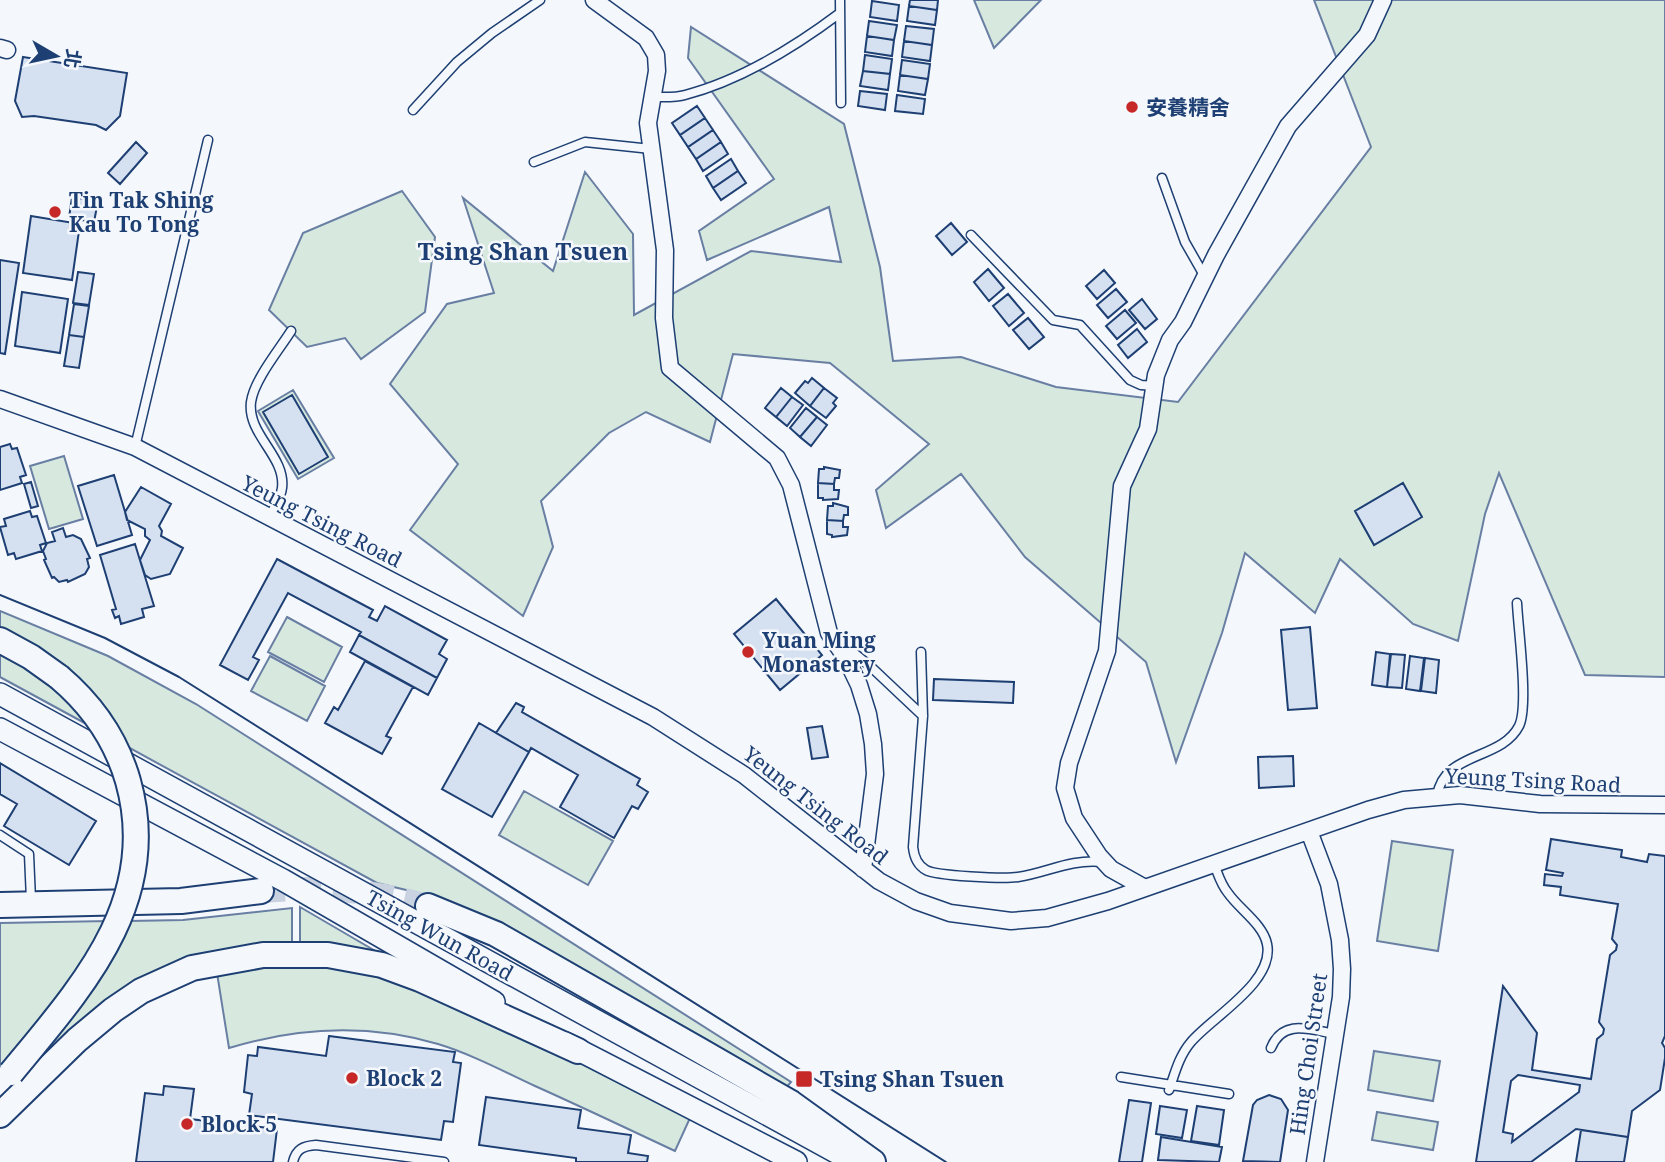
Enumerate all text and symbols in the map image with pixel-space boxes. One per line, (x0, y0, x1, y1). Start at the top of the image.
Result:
north arrow (21, 21, 91, 91)
text: 北 (58, 47, 87, 70)
place label: 安養精舍 (1146, 93, 1230, 121)
marker: 安養精舍 (1124, 99, 1140, 115)
place label: Tin Tak Shing Kau To Tong (69, 186, 214, 238)
marker: Tin Tak Shing Kau To Tong (47, 204, 63, 220)
district label: Tsing Shan Tsuen (418, 234, 628, 267)
street label: Yeung Tsing Road (236, 468, 407, 574)
place label: Yuan Ming Monastery (762, 626, 876, 678)
marker: Yuan Ming Monastery (740, 644, 756, 660)
street label: Yeung Tsing Road (737, 739, 894, 870)
street label: Yeung Tsing Road (1443, 761, 1622, 799)
street label: Tsing Wun Road (361, 883, 519, 987)
street label: Hing Choi Street (1283, 971, 1333, 1137)
place label: Block 2 (366, 1064, 442, 1092)
place label: Tsing Shan Tsuen (820, 1065, 1004, 1093)
marker: Tsing Shan Tsuen (794, 1069, 814, 1089)
marker: Block 2 (344, 1070, 360, 1086)
place label: Block 5 (201, 1110, 277, 1138)
marker: Block 5 (179, 1116, 195, 1132)

